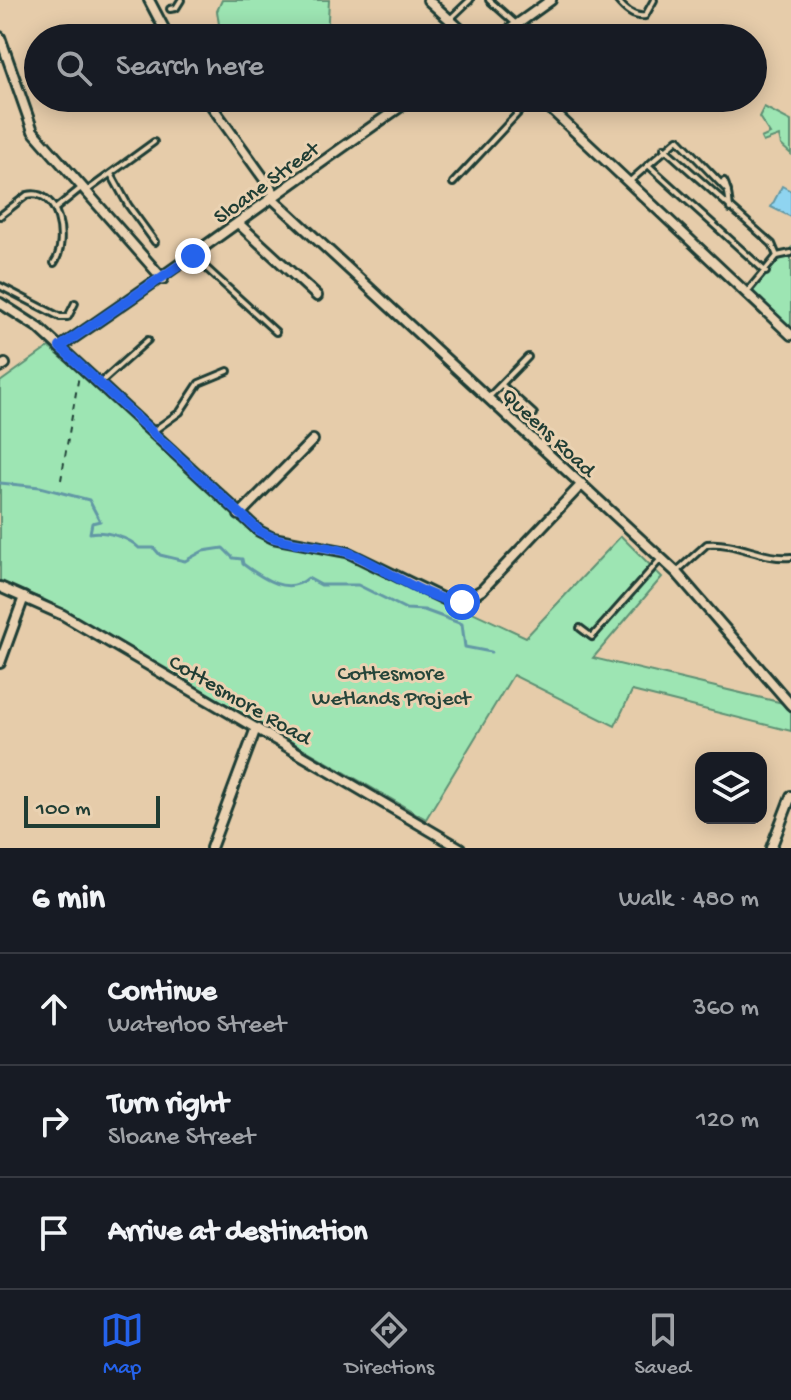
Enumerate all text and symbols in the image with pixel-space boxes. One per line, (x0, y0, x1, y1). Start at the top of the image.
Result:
search box (24, 24, 767, 112)
icon: search (52, 46, 96, 90)
text: Search here (116, 51, 264, 86)
street label: Sloane Street (209, 136, 327, 231)
route end (175, 238, 211, 274)
street label: Queens Road (495, 384, 601, 486)
route start (444, 584, 480, 620)
street label: Cottesmore Road (163, 650, 317, 754)
park label: Cottesmore Wetlands Project (312, 662, 472, 713)
map controls (695, 752, 767, 824)
button: layers (695, 752, 767, 824)
scale bar (24, 792, 160, 828)
text: 100 m (36, 797, 91, 823)
text: 6 min (32, 880, 105, 920)
text: Walk · 480 m (619, 885, 759, 916)
text: Continue (108, 976, 217, 1011)
icon: ahead (32, 987, 76, 1031)
text: 360 m (693, 994, 759, 1025)
text: Waterloo Street (108, 1011, 286, 1042)
text: Turn right (108, 1088, 228, 1123)
icon: right (32, 1099, 76, 1143)
text: 120 m (696, 1106, 759, 1137)
text: Sloane Street (108, 1123, 255, 1154)
icon: arrive (32, 1211, 76, 1255)
text: Arrive at destination (108, 1216, 368, 1251)
tab: Map (100, 1308, 144, 1382)
tab: Directions (345, 1308, 434, 1382)
tab: Saved (634, 1308, 691, 1382)

